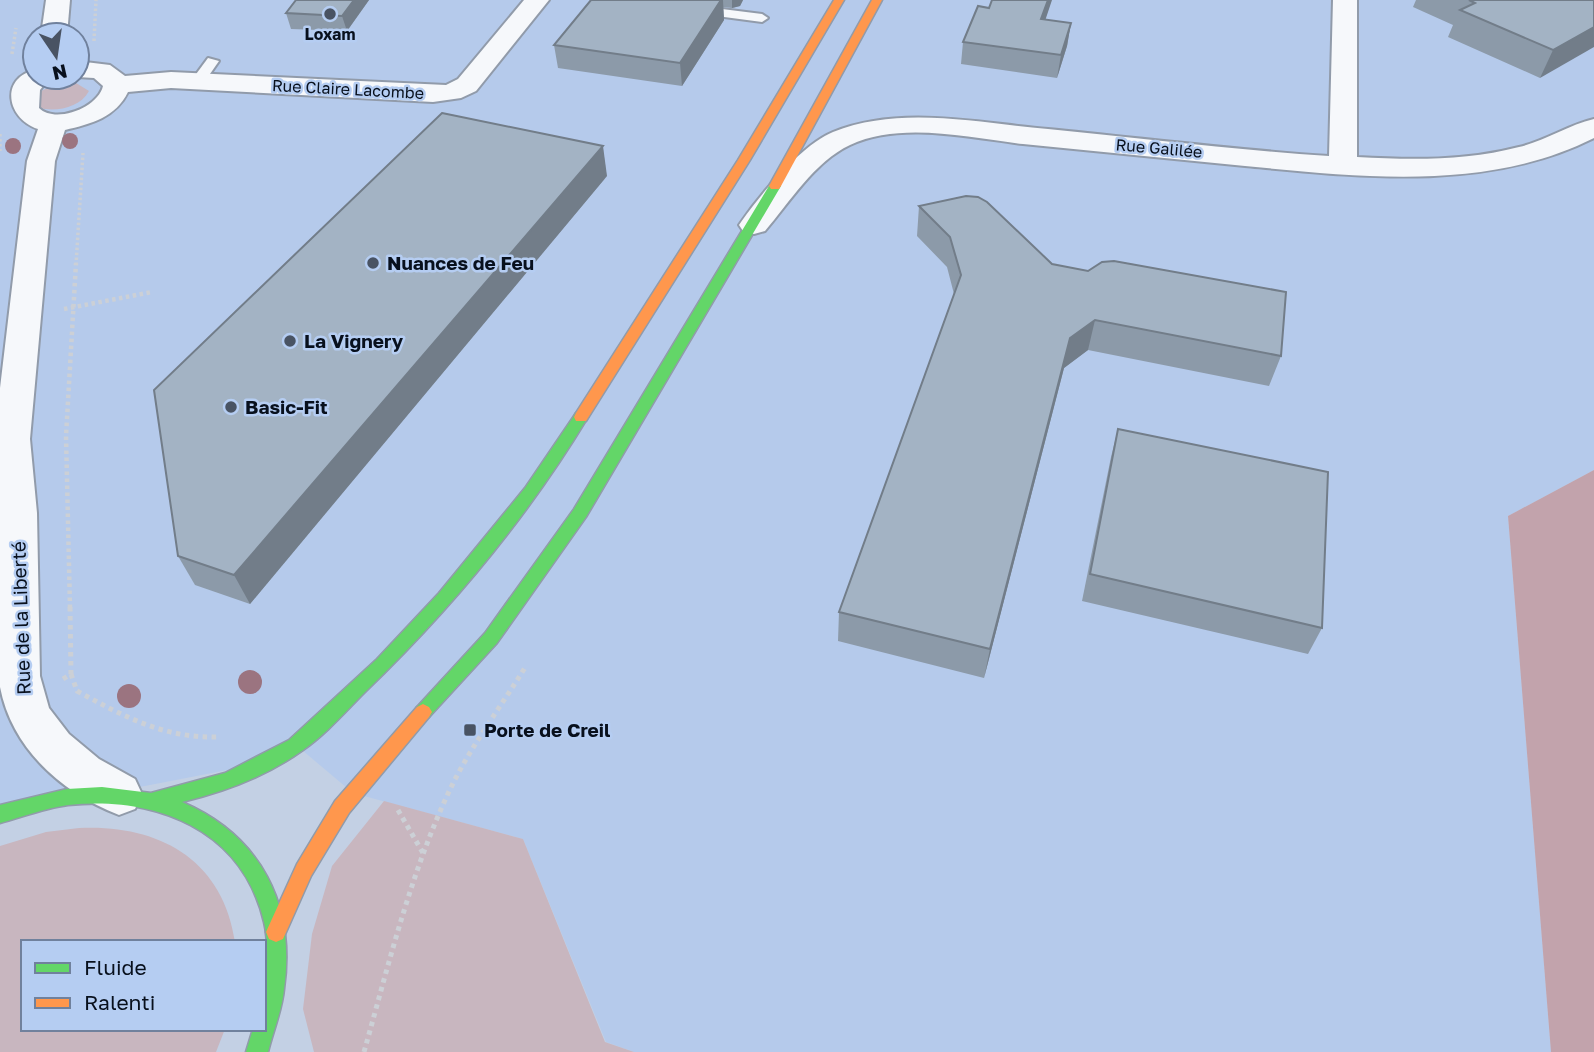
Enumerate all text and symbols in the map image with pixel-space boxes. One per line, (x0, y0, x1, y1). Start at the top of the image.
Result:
marker: Loxam (322, 6, 338, 22)
north arrow (21, 21, 91, 91)
place label: Loxam (305, 24, 355, 44)
text: N (50, 60, 70, 86)
street label: Rue Claire Lacombe (272, 75, 424, 103)
street label: Rue Galilée (1115, 134, 1203, 162)
place label: Nuances de Feu (387, 251, 534, 274)
marker: Nuances de Feu (365, 255, 381, 271)
place label: La Vignery (304, 329, 404, 352)
marker: La Vignery (282, 333, 298, 349)
place label: Basic-Fit (245, 395, 328, 418)
marker: Basic-Fit (223, 399, 239, 415)
street label: Rue de la Liberté (6, 541, 35, 695)
place label: Porte de Creil (484, 718, 610, 741)
marker: Porte de Creil (462, 722, 478, 738)
legend (21, 940, 266, 1031)
text: Fluide (84, 954, 147, 980)
text: Ralenti (84, 989, 155, 1015)

